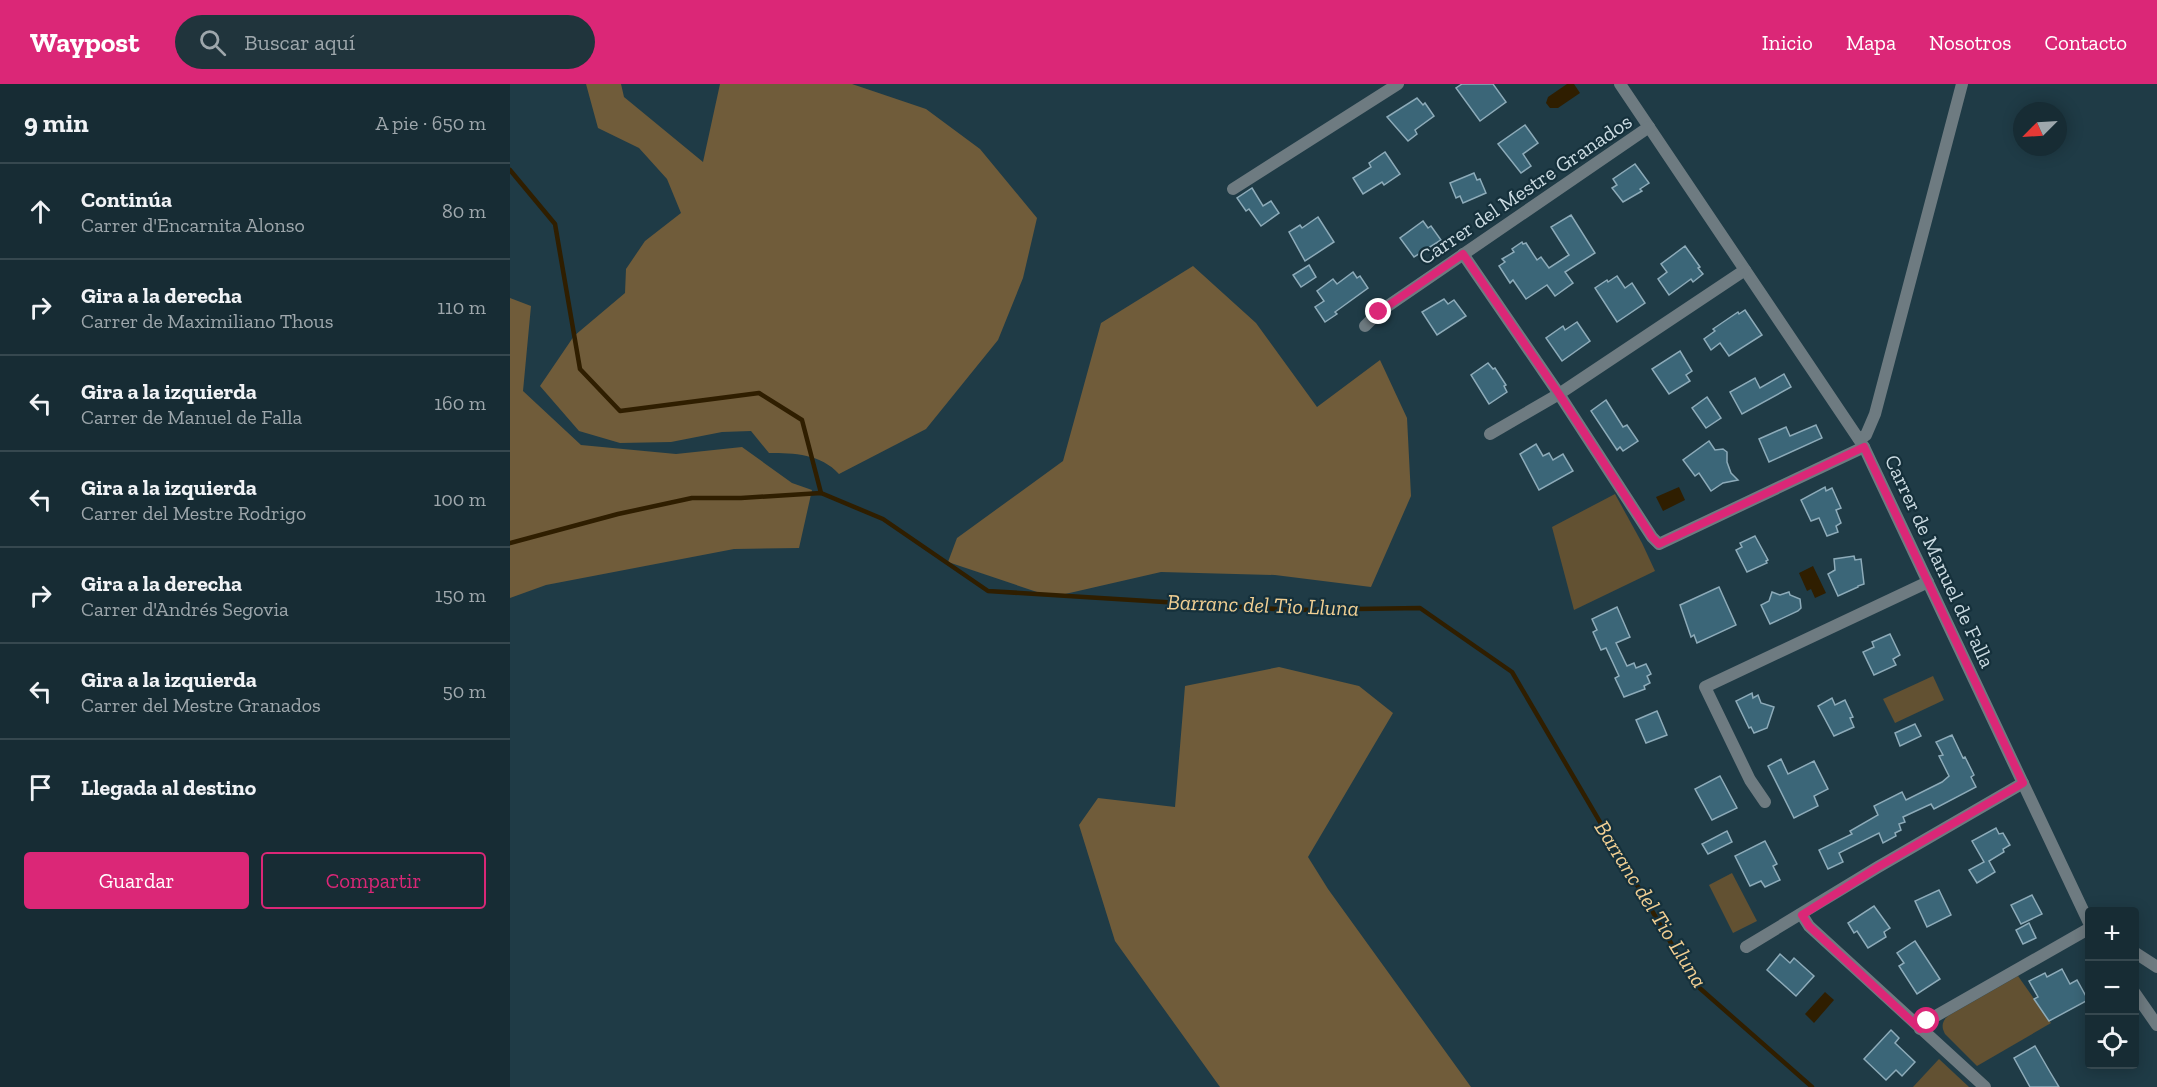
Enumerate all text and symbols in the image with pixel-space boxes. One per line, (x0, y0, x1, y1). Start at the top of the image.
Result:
search box (175, 15, 595, 69)
text: Waypost (30, 26, 139, 59)
icon: search (196, 26, 229, 59)
text: Buscar aquí (244, 29, 355, 56)
text: Inicio (1762, 30, 1813, 55)
text: Mapa (1846, 30, 1896, 55)
text: Nosotros (1929, 30, 2011, 55)
text: Contacto (2044, 30, 2127, 55)
north arrow (2013, 102, 2067, 156)
text: 9 min (24, 107, 89, 139)
street label: Carrer del Mestre Granados (1414, 108, 1636, 270)
text: A pie · 650 m (376, 111, 486, 135)
text: Continúa (81, 186, 172, 213)
icon: ahead (24, 195, 57, 228)
text: 80 m (442, 199, 486, 223)
text: Carrer d'Encarnita Alonso (81, 213, 305, 237)
text: Gira a la derecha (81, 282, 242, 309)
icon: right (24, 291, 57, 324)
text: 110 m (437, 295, 486, 319)
route end (1365, 298, 1391, 324)
text: Carrer de Maximiliano Thous (81, 309, 333, 333)
text: Gira a la izquierda (81, 378, 257, 405)
icon: left (24, 387, 57, 420)
text: 160 m (434, 391, 486, 415)
text: Carrer de Manuel de Falla (81, 405, 302, 429)
street label: Carrer de Manuel de Falla (1880, 450, 2000, 672)
text: Gira a la izquierda (81, 474, 257, 501)
icon: left (24, 483, 57, 516)
text: 100 m (433, 487, 486, 511)
text: Carrer del Mestre Rodrigo (81, 501, 306, 525)
text: Gira a la derecha (81, 570, 242, 597)
icon: right (24, 579, 57, 612)
text: 150 m (435, 583, 486, 607)
water label: Barranc del Tio Lluna (1167, 588, 1359, 622)
text: Carrer d'Andrés Segovia (81, 597, 289, 621)
text: Gira a la izquierda (81, 666, 257, 693)
icon: left (24, 675, 57, 708)
text: 50 m (442, 679, 486, 703)
text: Carrer del Mestre Granados (81, 693, 321, 717)
icon: arrive (24, 771, 57, 804)
text: Llegada al destino (81, 774, 256, 801)
water label: Barranc del Tio Lluna (1589, 815, 1713, 993)
button: Guardar (24, 852, 249, 909)
button: Compartir (261, 852, 486, 909)
map controls (2085, 907, 2139, 1069)
button: + (2085, 907, 2139, 961)
button: − (2085, 961, 2139, 1015)
route start (1913, 1007, 1939, 1033)
button: locate (2085, 1015, 2139, 1069)

